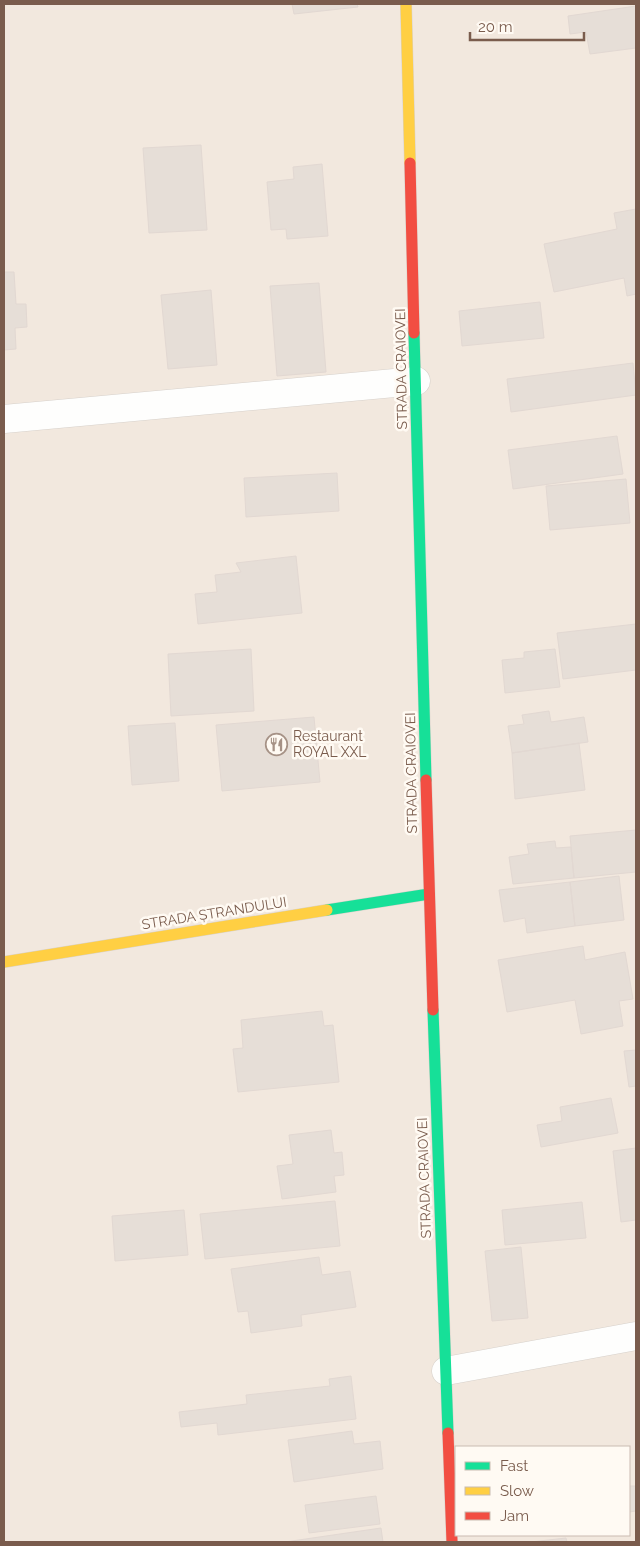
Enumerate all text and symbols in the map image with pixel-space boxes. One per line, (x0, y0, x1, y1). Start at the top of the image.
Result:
scale bar (470, 10, 584, 42)
text: 20 m (478, 18, 513, 36)
street label: STRADA CRAIOVEI (392, 308, 410, 430)
street label: STRADA CRAIOVEI (402, 712, 420, 834)
place label: Restaurant ROYAL XXL (293, 728, 367, 760)
restaurant icon: Restaurant ROYAL XXL (265, 732, 289, 756)
street label: STRADA ȘTRANDULUI (140, 894, 288, 932)
street label: STRADA CRAIOVEI (414, 1117, 434, 1239)
legend (455, 1446, 630, 1536)
text: Fast (500, 1457, 528, 1475)
text: Slow (500, 1482, 534, 1500)
text: Jam (500, 1507, 529, 1525)

